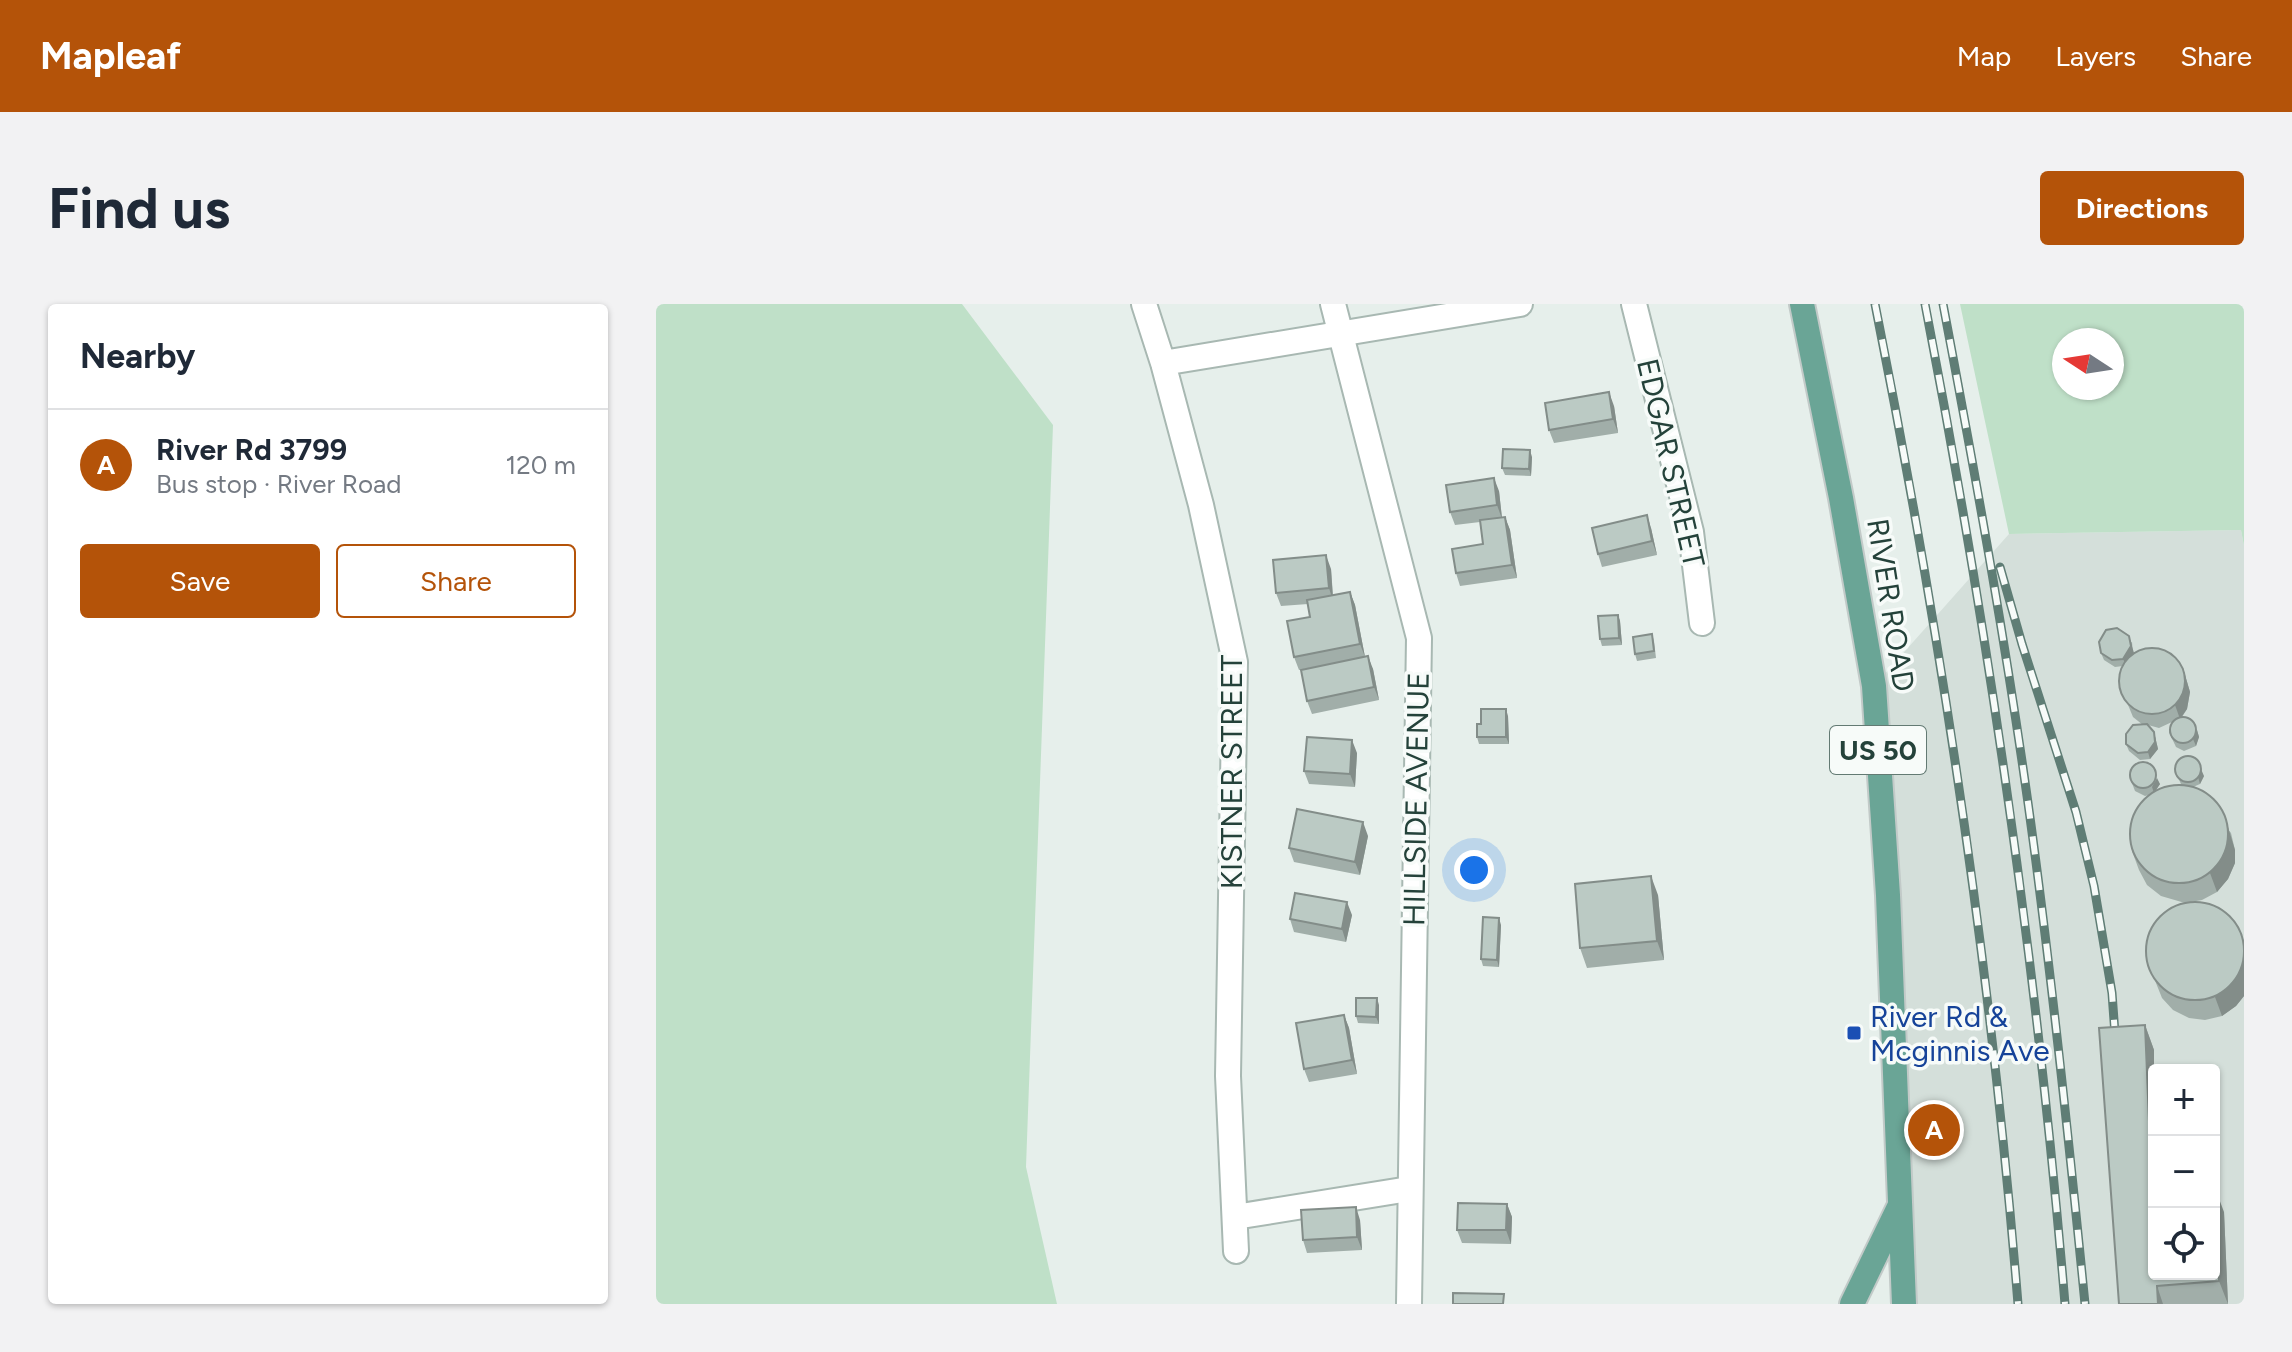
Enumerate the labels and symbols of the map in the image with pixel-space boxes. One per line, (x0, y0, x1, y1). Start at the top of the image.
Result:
north arrow (2052, 328, 2124, 400)
street label: EDGAR STREET (1629, 355, 1713, 572)
street label: RIVER ROAD (1859, 516, 1923, 694)
street label: KISTNER STREET (1213, 654, 1250, 889)
street label: HILLSIDE AVENUE (1395, 672, 1437, 926)
road number: US 50 (1830, 726, 1926, 774)
your location (1454, 850, 1494, 890)
place label: River Rd & Mcginnis Ave (1870, 998, 2050, 1069)
marker: River Rd & Mcginnis Ave (1845, 1024, 1863, 1042)
pin: A (1908, 1100, 1960, 1160)

